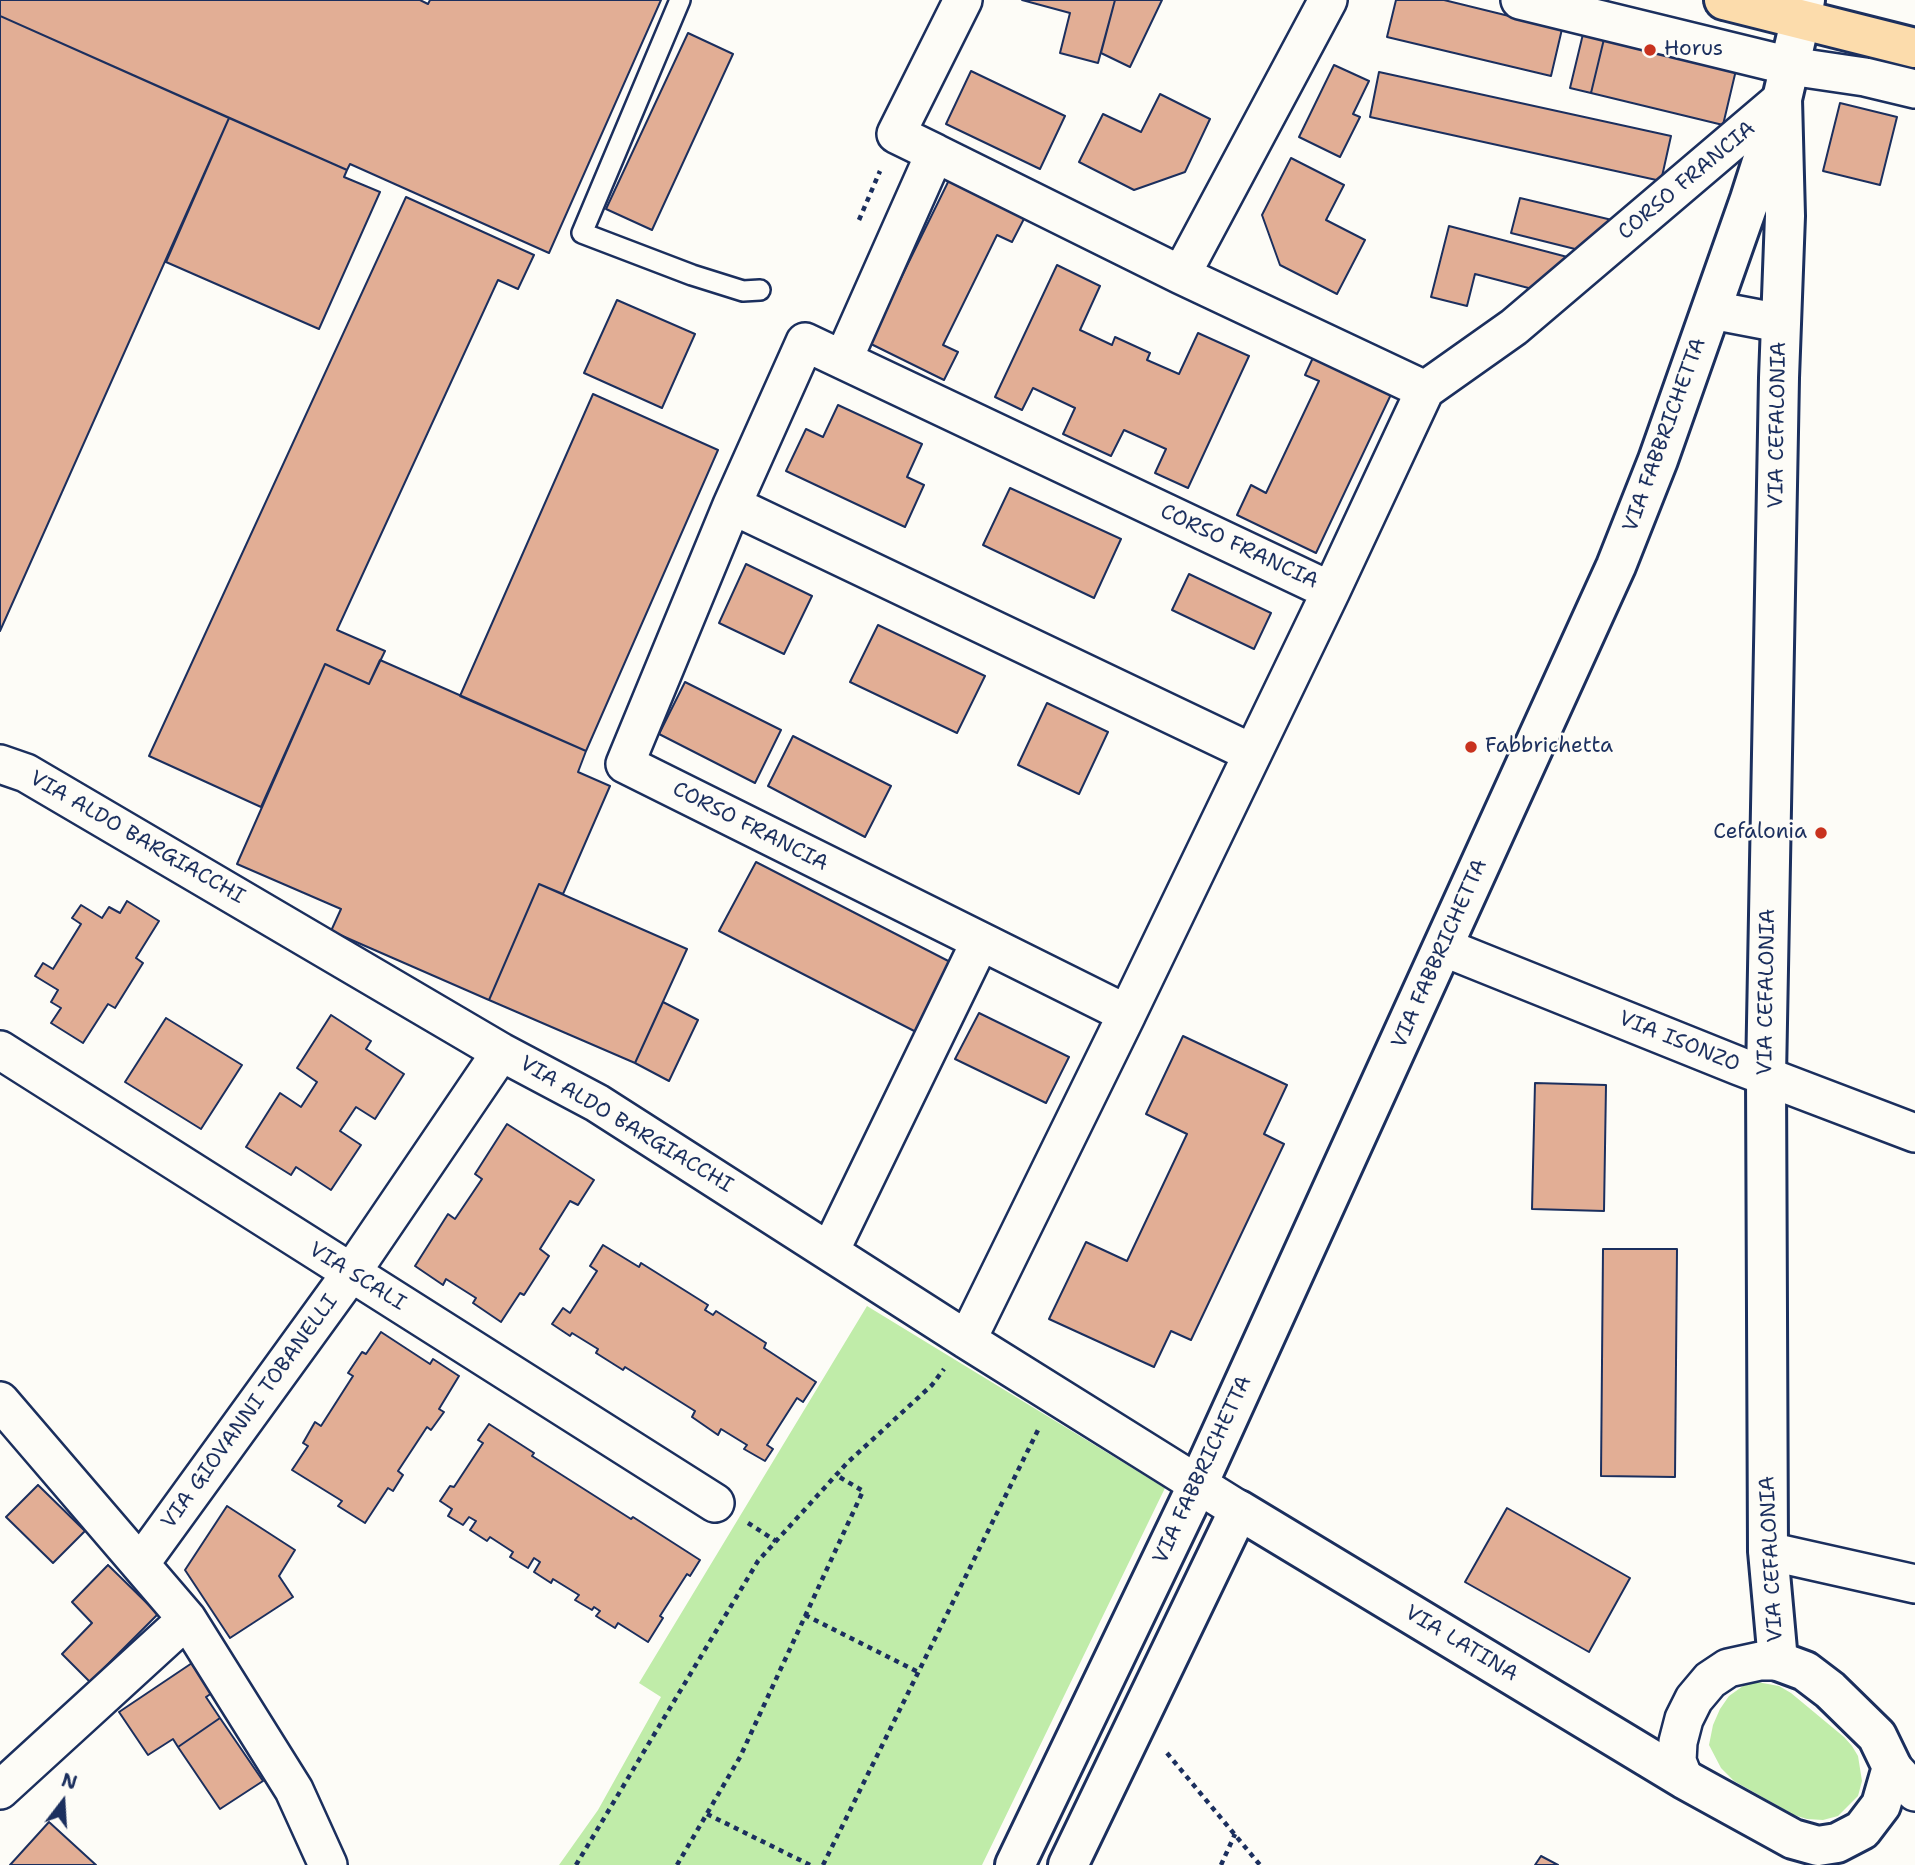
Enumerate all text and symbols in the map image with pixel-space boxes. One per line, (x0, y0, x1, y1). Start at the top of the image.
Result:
place label: Horus (1664, 37, 1723, 63)
marker: Horus (1642, 42, 1658, 58)
street label: CORSO FRANCIA (1613, 116, 1761, 246)
street label: VIA FABBRICHETTA (1618, 335, 1712, 535)
street label: VIA CEFALONIA (1764, 341, 1792, 509)
street label: CORSO FRANCIA (1156, 499, 1322, 595)
place label: Fabbrichetta (1485, 734, 1613, 760)
marker: Fabbrichetta (1463, 739, 1479, 755)
street label: VIA ALDO BARGIACCHI (25, 766, 249, 910)
street label: CORSO FRANCIA (668, 777, 832, 877)
place label: Cefalonia (1713, 820, 1807, 846)
marker: Cefalonia (1813, 825, 1829, 841)
street label: VIA FABBRICHETTA (1387, 855, 1493, 1053)
street label: VIA CEFALONIA (1753, 908, 1781, 1076)
street label: VIA ISONZO (1615, 1006, 1743, 1078)
street label: VIA ALDO BARGIACCHI (515, 1051, 737, 1199)
street label: VIA SCALI (304, 1237, 410, 1317)
street label: VIA GIOVANNI TOBANELLI (157, 1290, 343, 1534)
street label: VIA FABBRICHETTA (1148, 1372, 1258, 1568)
street label: VIA CEFALONIA (1755, 1475, 1789, 1643)
street label: VIA LATINA (1400, 1600, 1522, 1688)
north arrow (28, 1767, 98, 1837)
text: N (58, 1767, 80, 1796)

